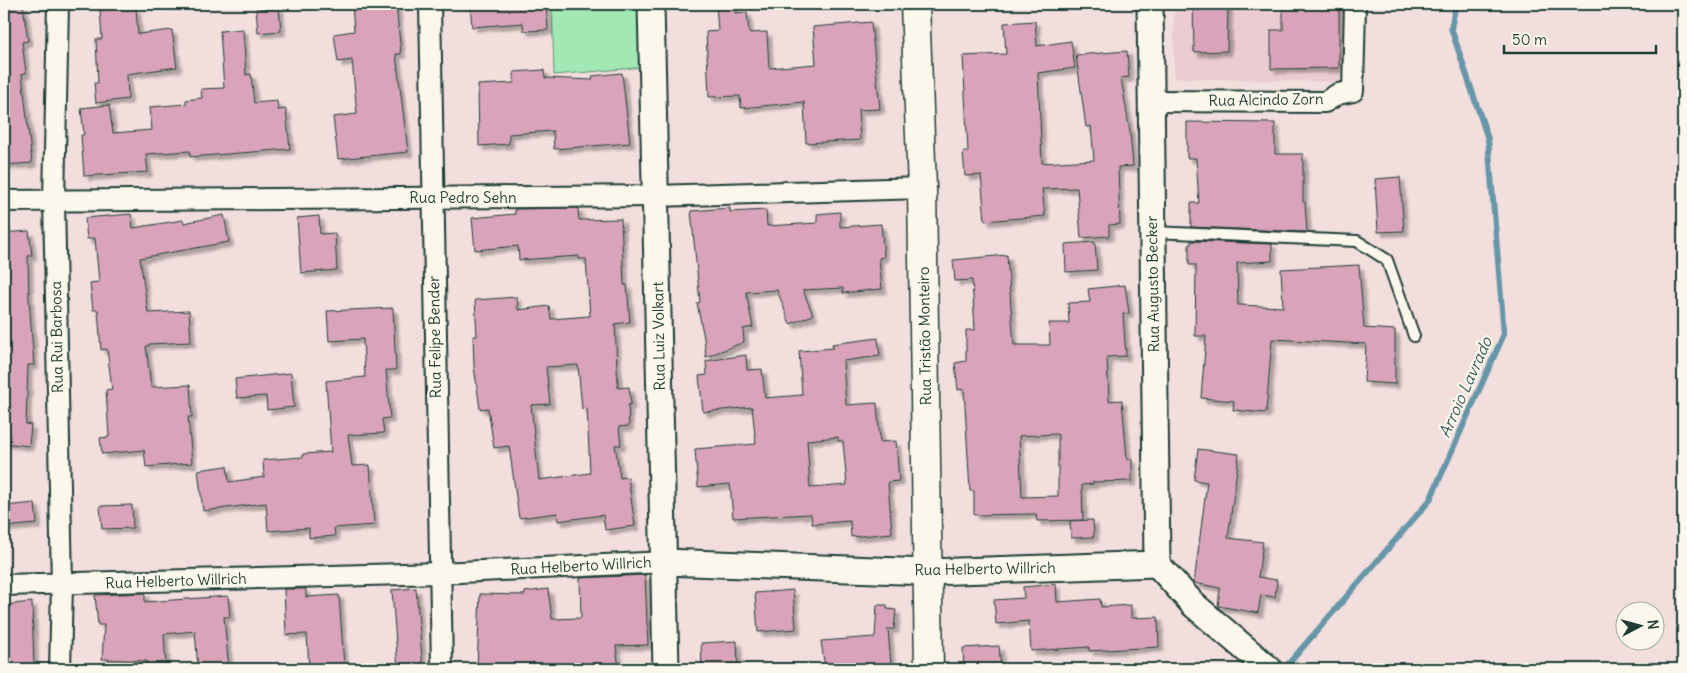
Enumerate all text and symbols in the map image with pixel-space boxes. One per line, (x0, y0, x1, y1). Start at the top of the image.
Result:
scale bar (1504, 22, 1657, 54)
text: 50 m (1512, 30, 1547, 49)
street label: Rua Alcindo Zorn (1208, 89, 1324, 110)
street label: Rua Pedro Sehn (409, 188, 517, 207)
street label: Rua Augusto Becker (1142, 215, 1163, 353)
street label: Rua Tristão Monteiro (914, 266, 935, 406)
street label: Rua Felipe Bender (424, 276, 445, 398)
street label: Rua Rui Barbosa (46, 280, 67, 393)
street label: Rua Luiz Volkart (648, 281, 669, 391)
water label: Arroio Lavrado (1434, 333, 1496, 440)
street label: Rua Helberto Willrich (510, 552, 652, 579)
street label: Rua Helberto Willrich (914, 558, 1056, 579)
street label: Rua Helberto Willrich (105, 569, 247, 592)
north arrow (1614, 600, 1664, 650)
text: N (1643, 619, 1662, 630)

